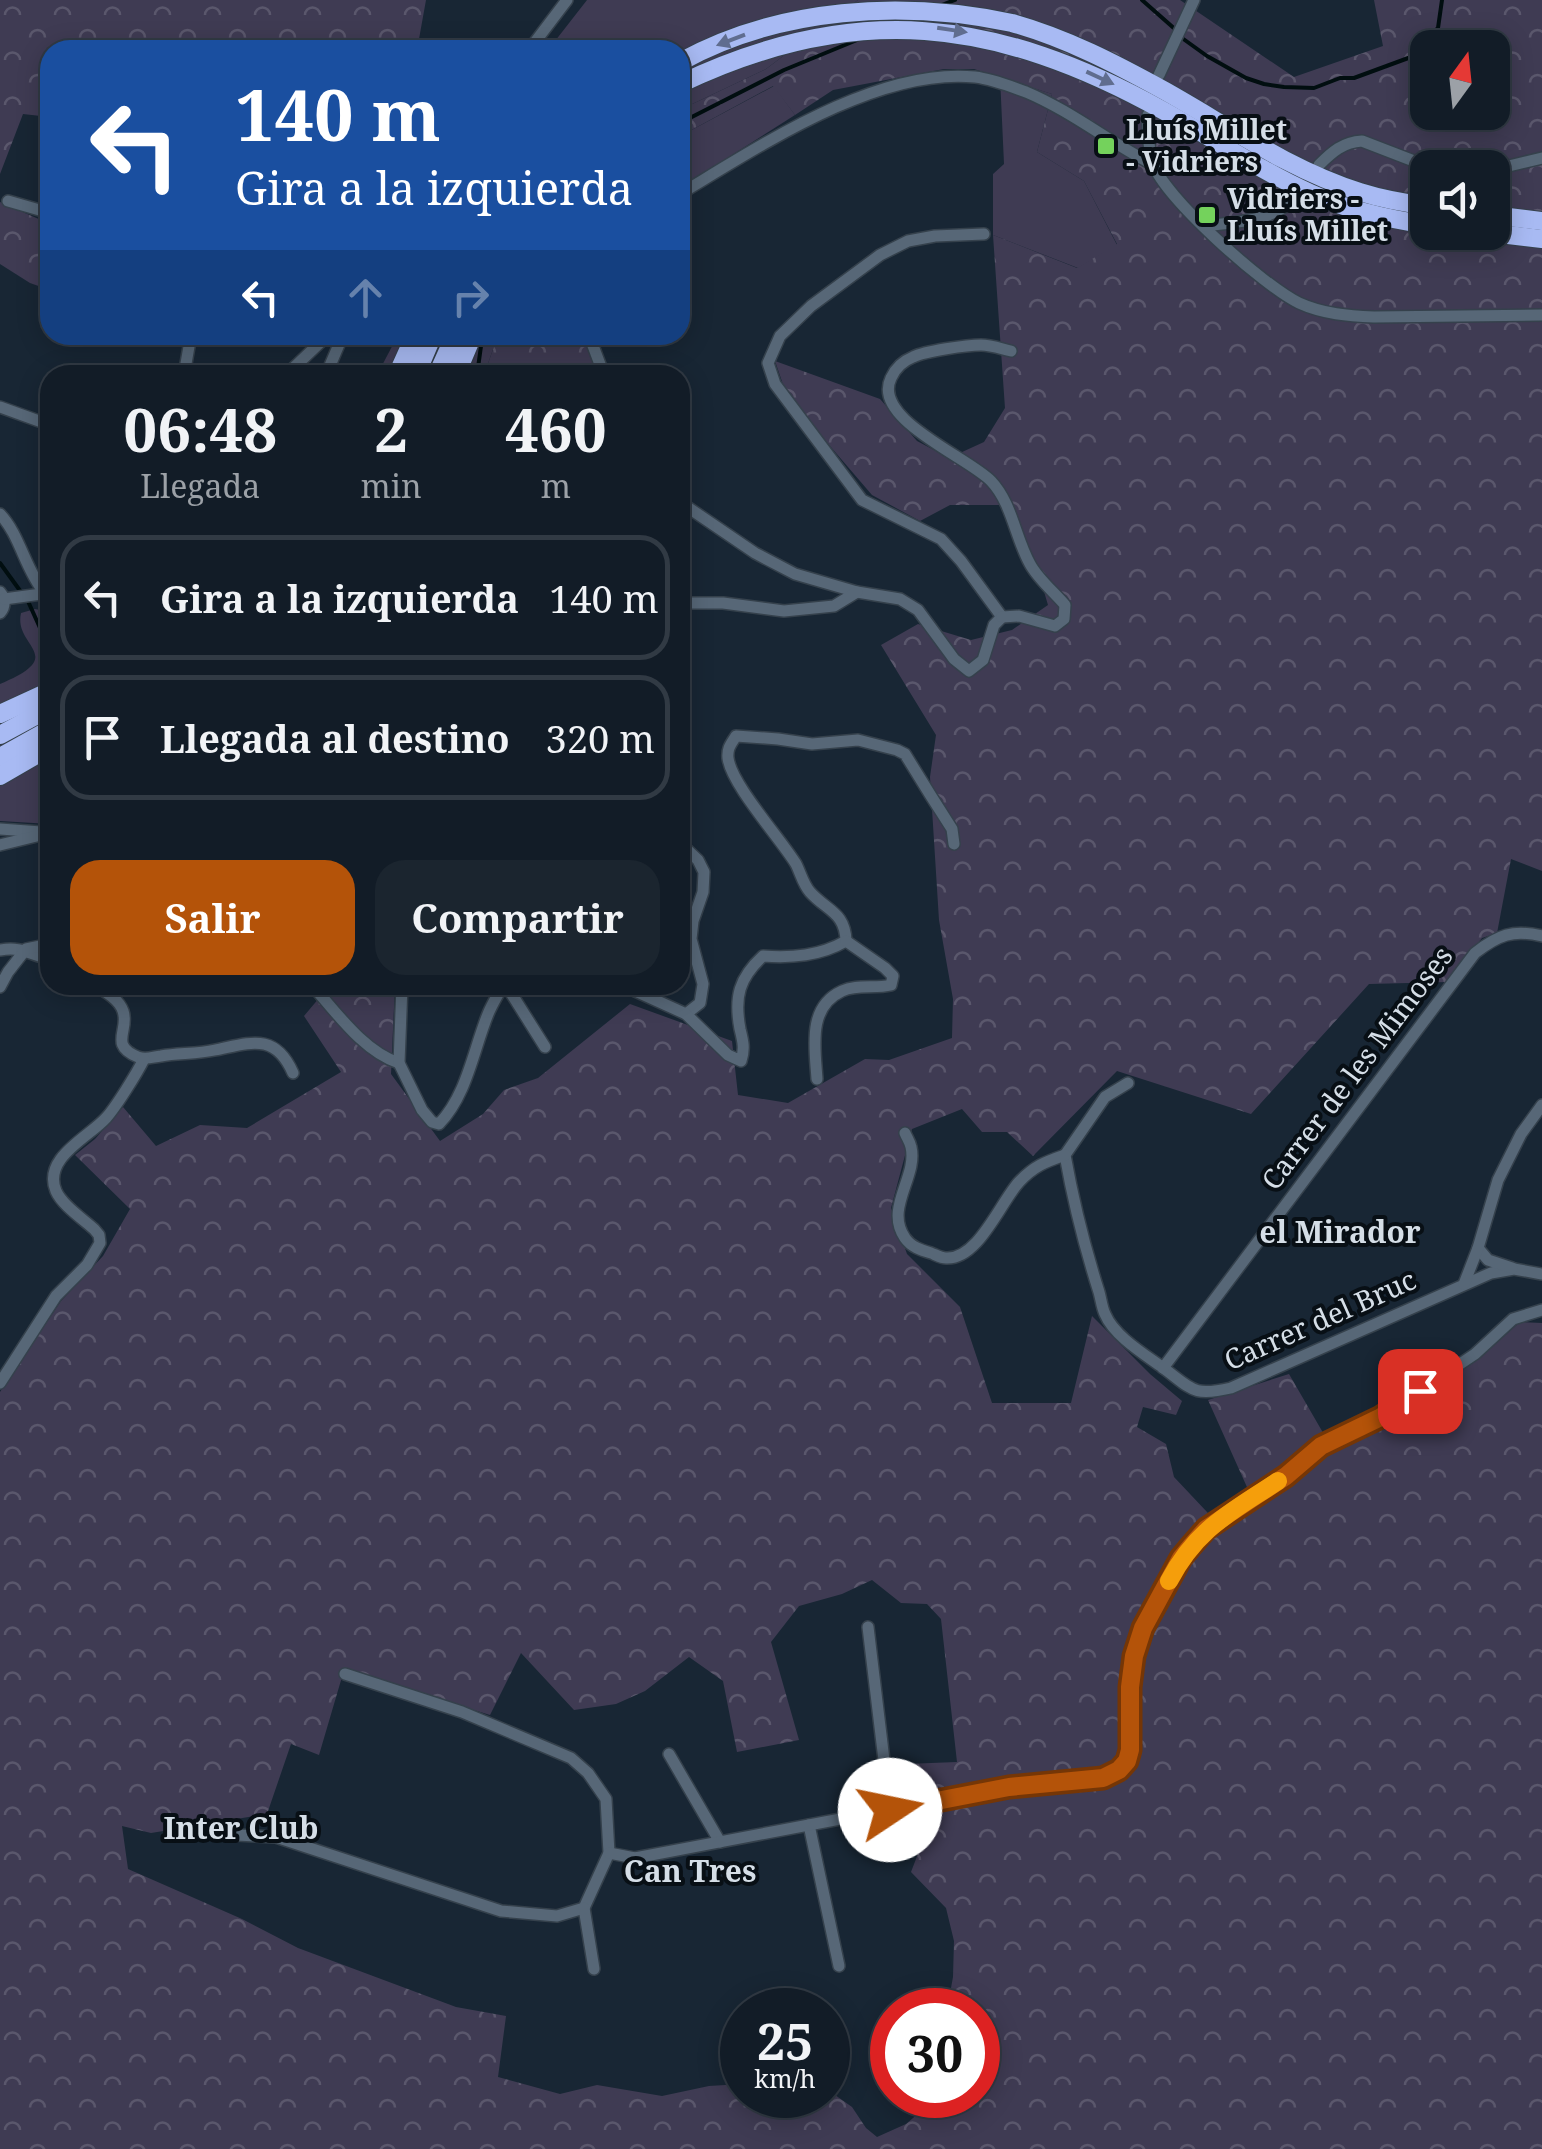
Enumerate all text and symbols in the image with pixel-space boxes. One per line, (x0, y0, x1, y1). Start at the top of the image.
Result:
one-way arrow (936, 23, 968, 38)
north arrow (1410, 30, 1510, 130)
map controls (1410, 30, 1510, 250)
one-way arrow (715, 33, 745, 49)
text: 140 m (235, 66, 441, 162)
one-way arrow (1086, 69, 1115, 86)
icon: left (70, 80, 200, 210)
place label: Lluís Millet - Vidriers (1126, 110, 1287, 180)
marker: Lluís Millet - Vidriers (1095, 135, 1117, 157)
button: sound (1410, 150, 1510, 250)
text: Gira a la izquierda (235, 157, 633, 218)
place label: Vidriers - Lluís Millet (1227, 179, 1388, 249)
marker: Vidriers - Lluís Millet (1196, 204, 1218, 226)
icon: left (233, 270, 288, 325)
icon: ahead (338, 270, 393, 325)
icon: right (443, 270, 498, 325)
text: 06:48 (123, 388, 277, 470)
text: 2 (374, 388, 408, 470)
text: 460 (505, 388, 607, 470)
text: Llegada (140, 464, 260, 507)
text: min (361, 464, 422, 507)
text: m (541, 464, 571, 507)
icon: left (75, 570, 130, 625)
text: Gira a la izquierda (160, 572, 519, 624)
text: 140 m (549, 572, 659, 624)
icon: arrive (75, 710, 130, 765)
text: Llegada al destino (160, 712, 510, 764)
text: 320 m (545, 712, 655, 764)
button: Salir (70, 860, 355, 975)
button: Compartir (375, 860, 660, 975)
street label: Carrer de les Mimoses (1252, 938, 1460, 1197)
district label: el Mirador (1259, 1211, 1421, 1252)
street label: Carrer del Bruc (1218, 1260, 1421, 1378)
pin (1378, 1349, 1463, 1434)
icon: arrive (1393, 1364, 1448, 1419)
position arrow (838, 1758, 942, 1862)
district label: Inter Club (164, 1807, 318, 1848)
district label: Can Tres (624, 1850, 756, 1891)
speed limit sign: 30 (870, 1988, 1000, 2118)
text: 25 (757, 2007, 813, 2075)
text: km/h (754, 2061, 816, 2095)

